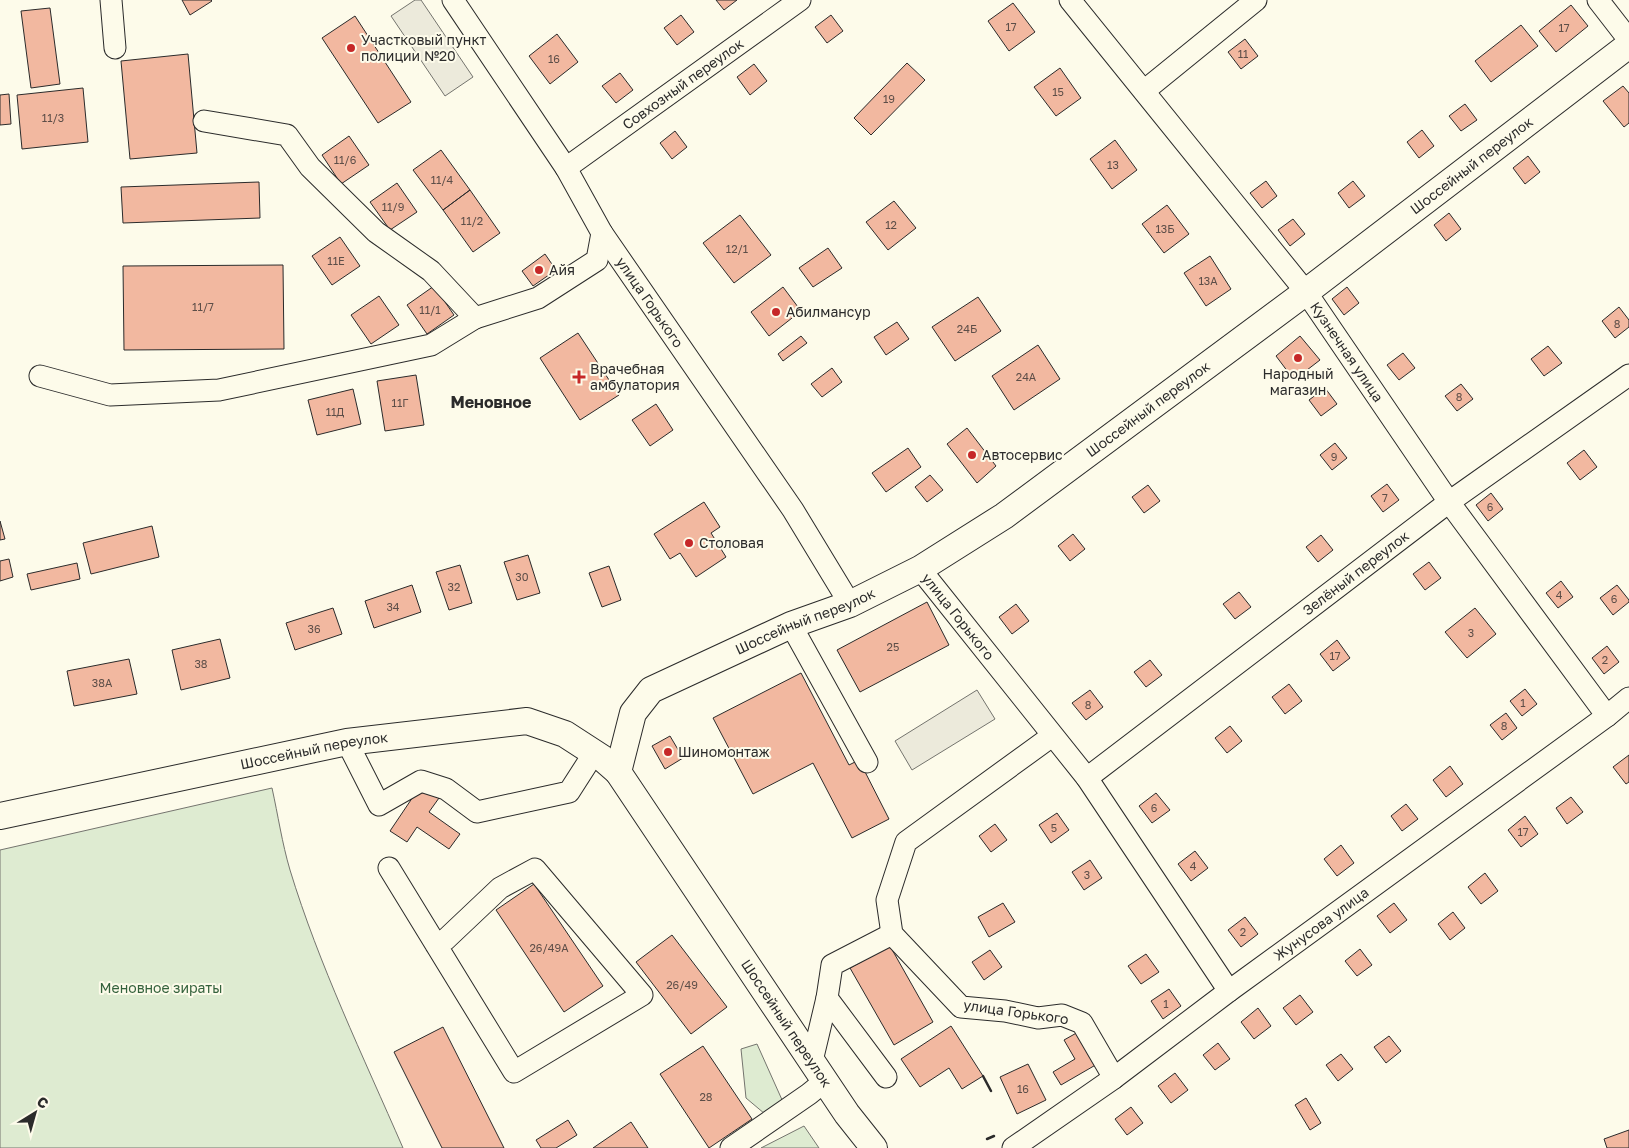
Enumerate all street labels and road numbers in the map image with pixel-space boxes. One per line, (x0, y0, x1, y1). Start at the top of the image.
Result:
street label: Совхозный переулок (619, 34, 747, 133)
street label: Шоссейный переулок (1406, 113, 1536, 217)
street label: улица Горького (613, 254, 687, 351)
street label: Кузнечная улица (1307, 298, 1387, 405)
street label: Шоссейный переулок (1082, 357, 1213, 460)
street label: Зелёный переулок (1299, 527, 1412, 619)
street label: улица Горького (919, 570, 998, 663)
street label: Шоссейный переулок (732, 584, 878, 658)
street label: Шоссейный переулок (239, 728, 389, 773)
street label: Жунусова улица (1270, 883, 1372, 964)
street label: Шоссейный переулок (738, 956, 835, 1090)
street label: улица Горького (962, 996, 1070, 1027)

